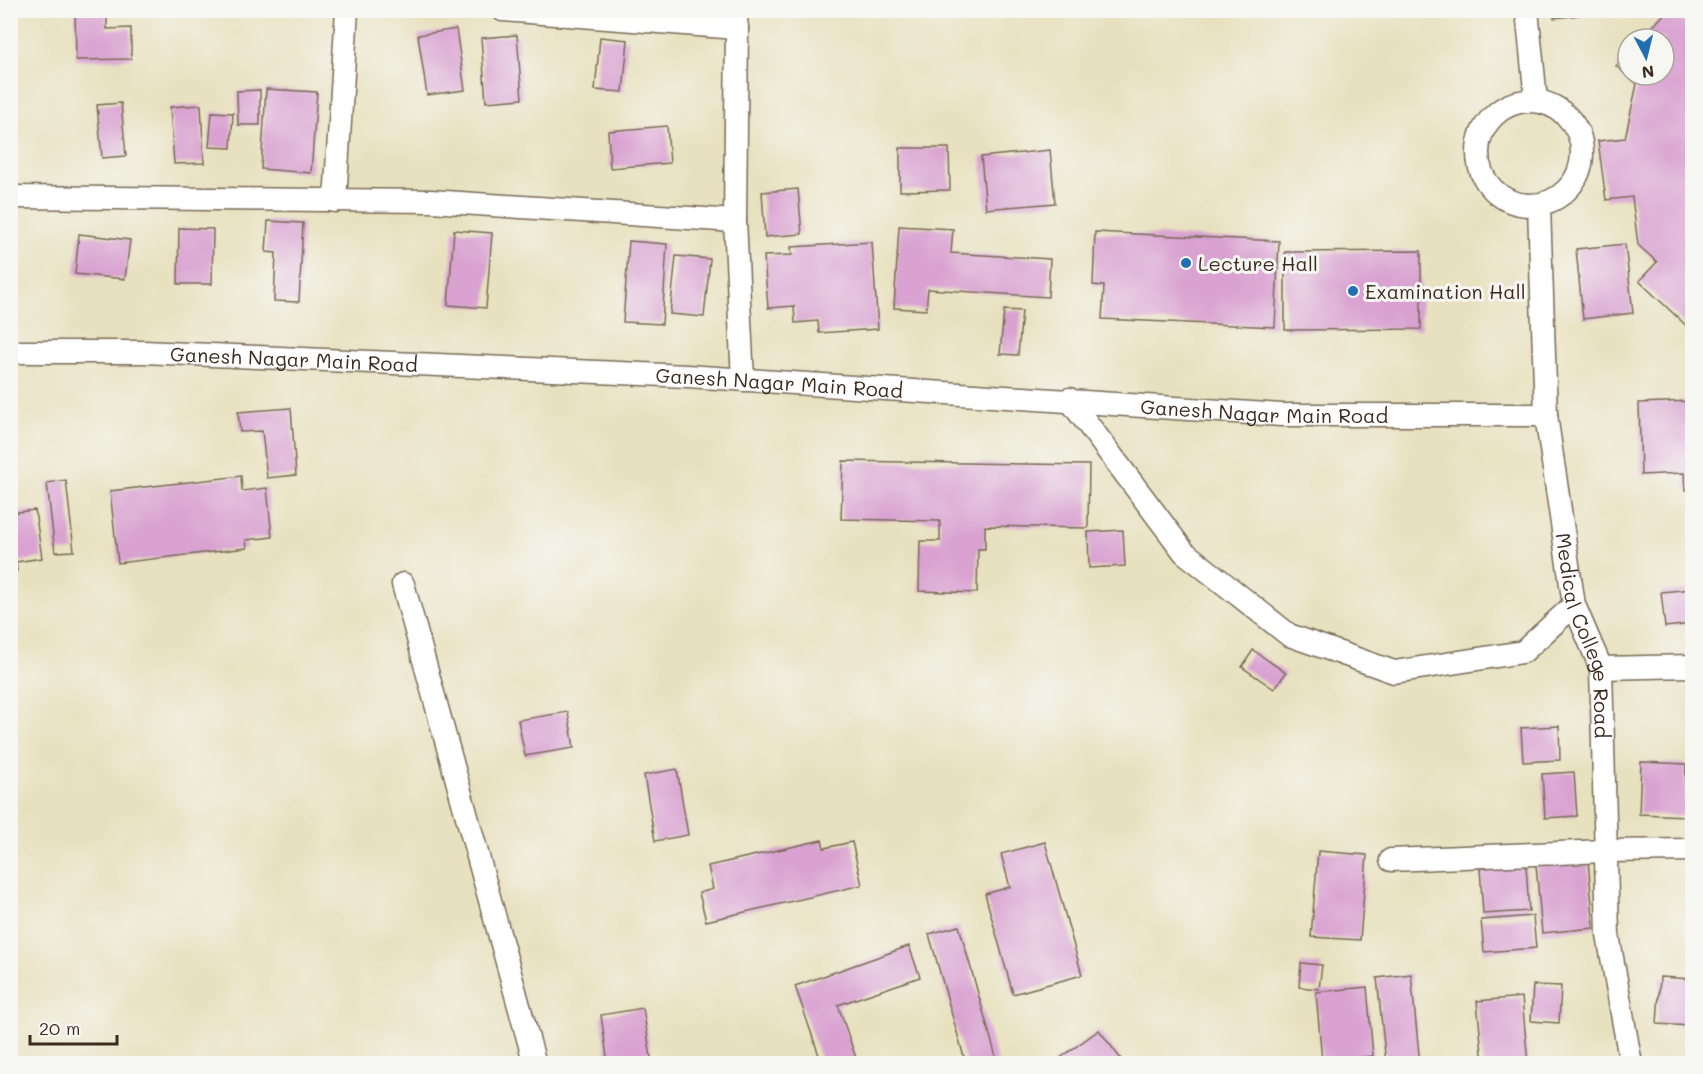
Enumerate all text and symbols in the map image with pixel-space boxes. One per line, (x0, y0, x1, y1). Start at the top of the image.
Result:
north arrow (1616, 27, 1676, 87)
text: N (1641, 61, 1655, 84)
place label: Lecture Hall (1198, 250, 1318, 276)
marker: Lecture Hall (1179, 256, 1193, 270)
place label: Examination Hall (1365, 278, 1526, 304)
marker: Examination Hall (1346, 284, 1360, 298)
street label: Ganesh Nagar Main Road (169, 340, 418, 377)
street label: Ganesh Nagar Main Road (655, 362, 904, 403)
street label: Ganesh Nagar Main Road (1140, 393, 1388, 428)
street label: Medical College Road (1550, 531, 1616, 738)
scale bar (30, 1008, 117, 1046)
text: 20 m (39, 1016, 80, 1040)

